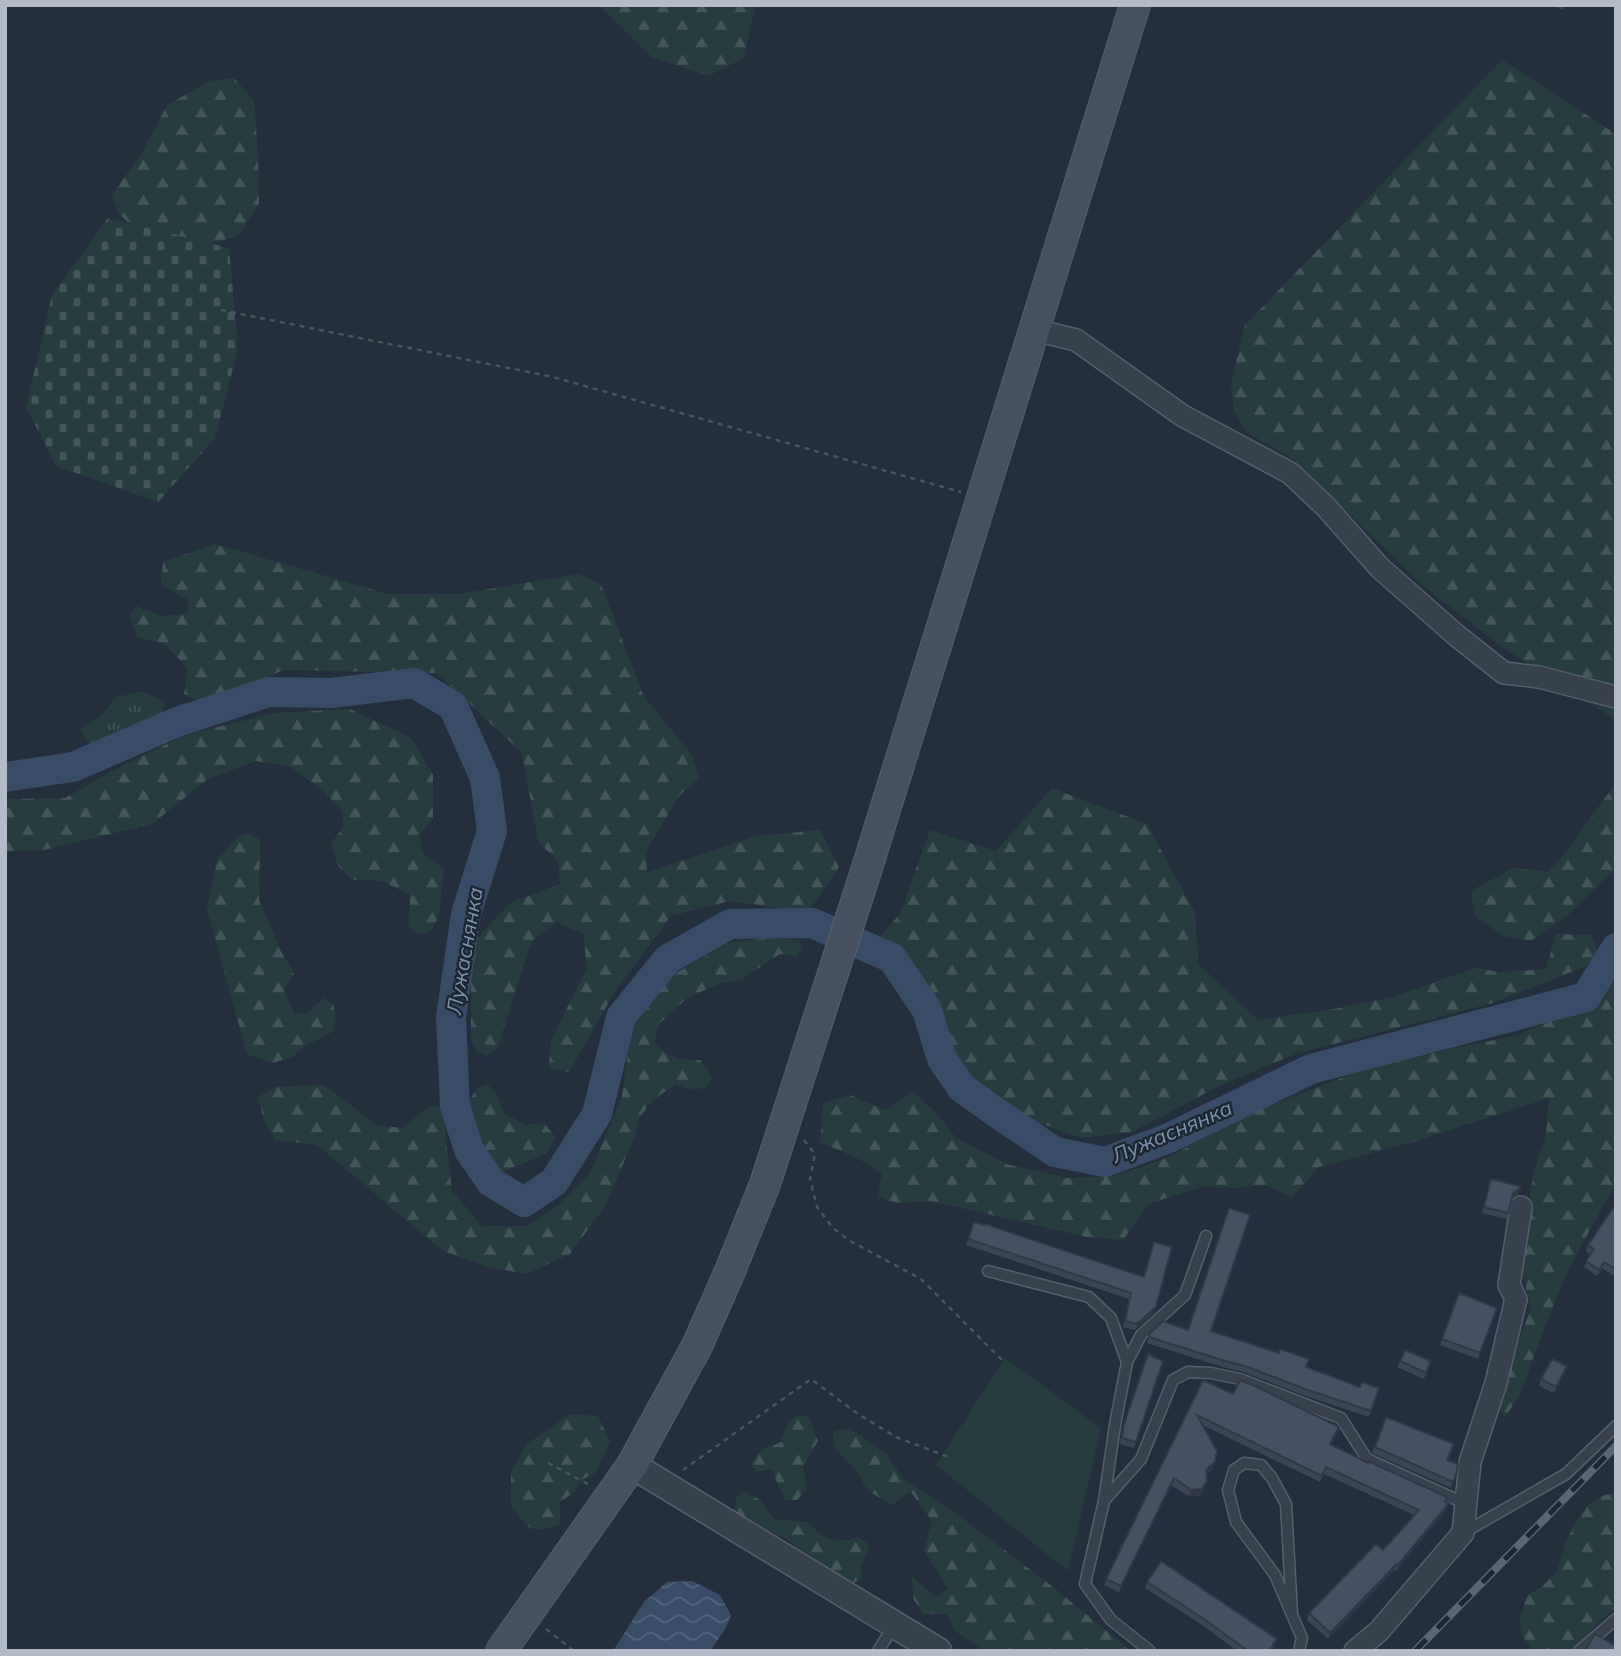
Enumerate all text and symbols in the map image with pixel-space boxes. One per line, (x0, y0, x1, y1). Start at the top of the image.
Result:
water label: Лужаснянка (440, 885, 488, 1017)
water label: Лужаснянка (1106, 1094, 1236, 1169)

